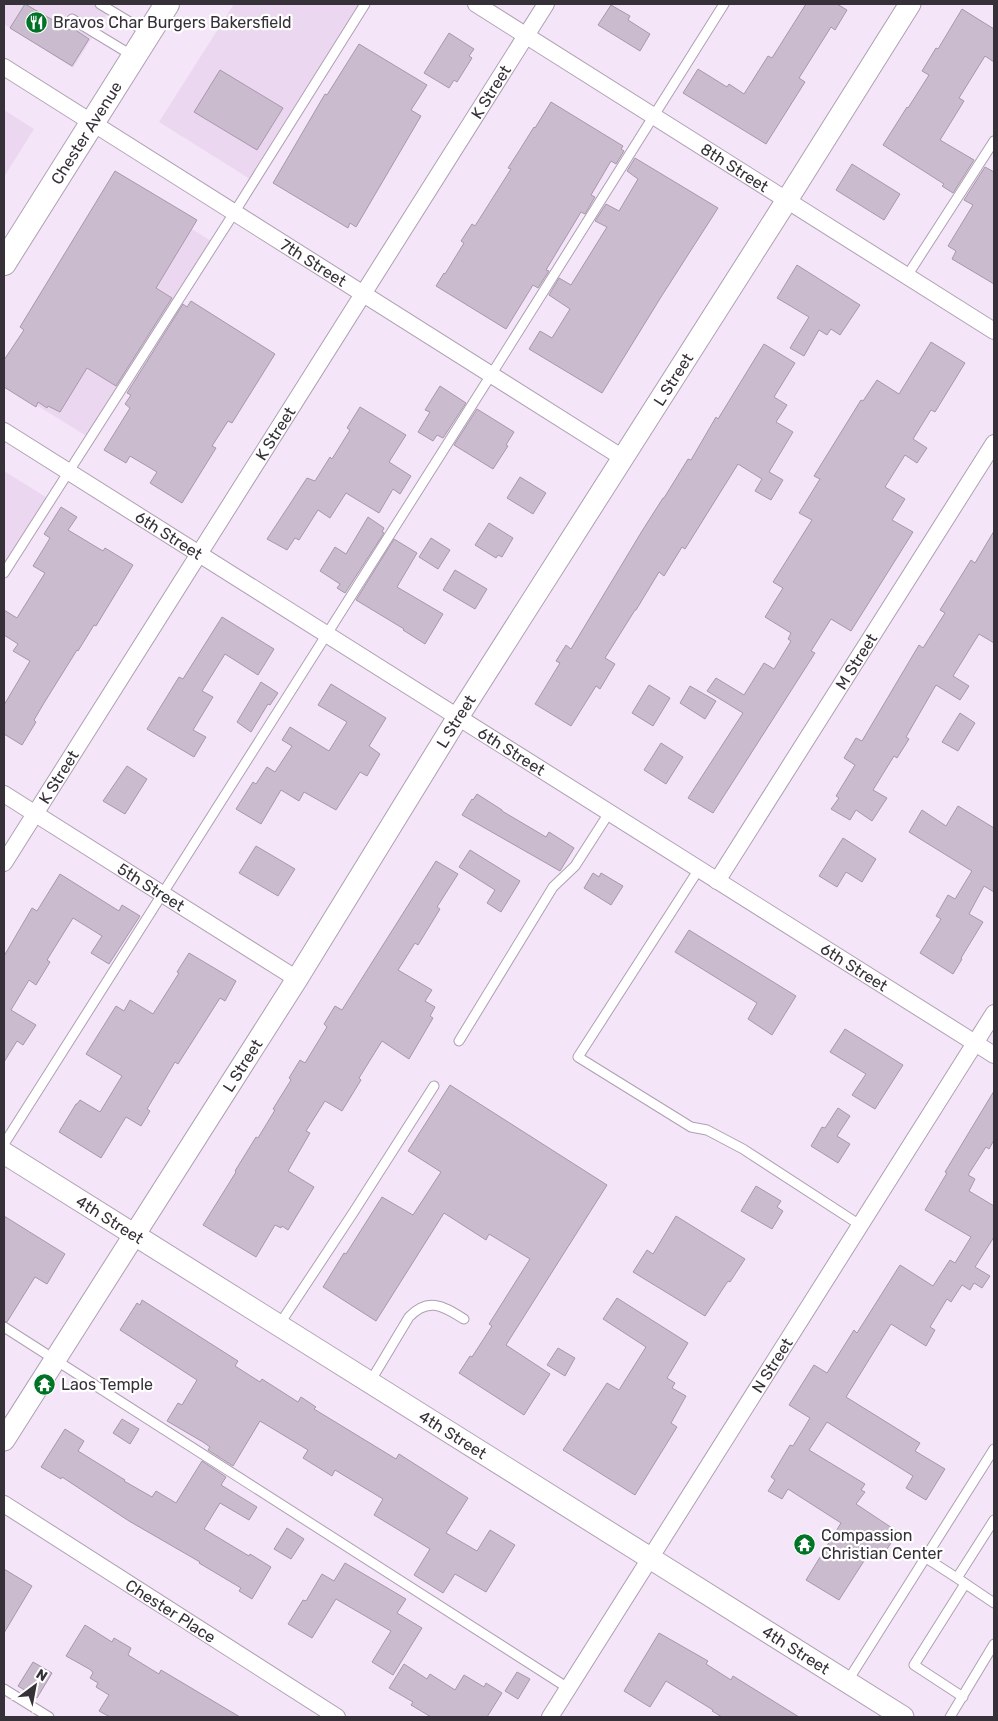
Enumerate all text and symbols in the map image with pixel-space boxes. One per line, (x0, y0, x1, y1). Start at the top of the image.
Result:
restaurant icon: Bravos Char Burgers Bakersfield (25, 10, 49, 34)
place label: Bravos Char Burgers Bakersfield (53, 13, 292, 32)
street label: K Street (467, 61, 515, 122)
street label: Chester Avenue (47, 78, 126, 188)
street label: 8th Street (697, 139, 772, 196)
street label: 7th Street (277, 235, 350, 290)
street label: L Street (649, 349, 697, 409)
street label: K Street (251, 403, 299, 464)
street label: 6th Street (132, 507, 206, 563)
street label: M Street (831, 630, 881, 693)
street label: L Street (432, 691, 479, 751)
street label: 6th Street (474, 723, 549, 779)
street label: K Street (34, 746, 82, 807)
street label: 5th Street (114, 859, 188, 915)
street label: 6th Street (817, 939, 891, 995)
street label: L Street (218, 1035, 266, 1095)
street label: 4th Street (73, 1191, 147, 1248)
street label: N Street (748, 1334, 796, 1396)
temple icon: Laos Temple (33, 1372, 57, 1396)
place label: Laos Temple (61, 1375, 153, 1394)
street label: 4th Street (416, 1406, 490, 1463)
place label: Compassion Christian Center (821, 1526, 943, 1563)
temple icon: Compassion Christian Center (793, 1532, 817, 1556)
street label: Chester Place (122, 1575, 219, 1647)
street label: 4th Street (759, 1621, 833, 1678)
north arrow (10, 1661, 60, 1711)
text: N (33, 1666, 50, 1685)

